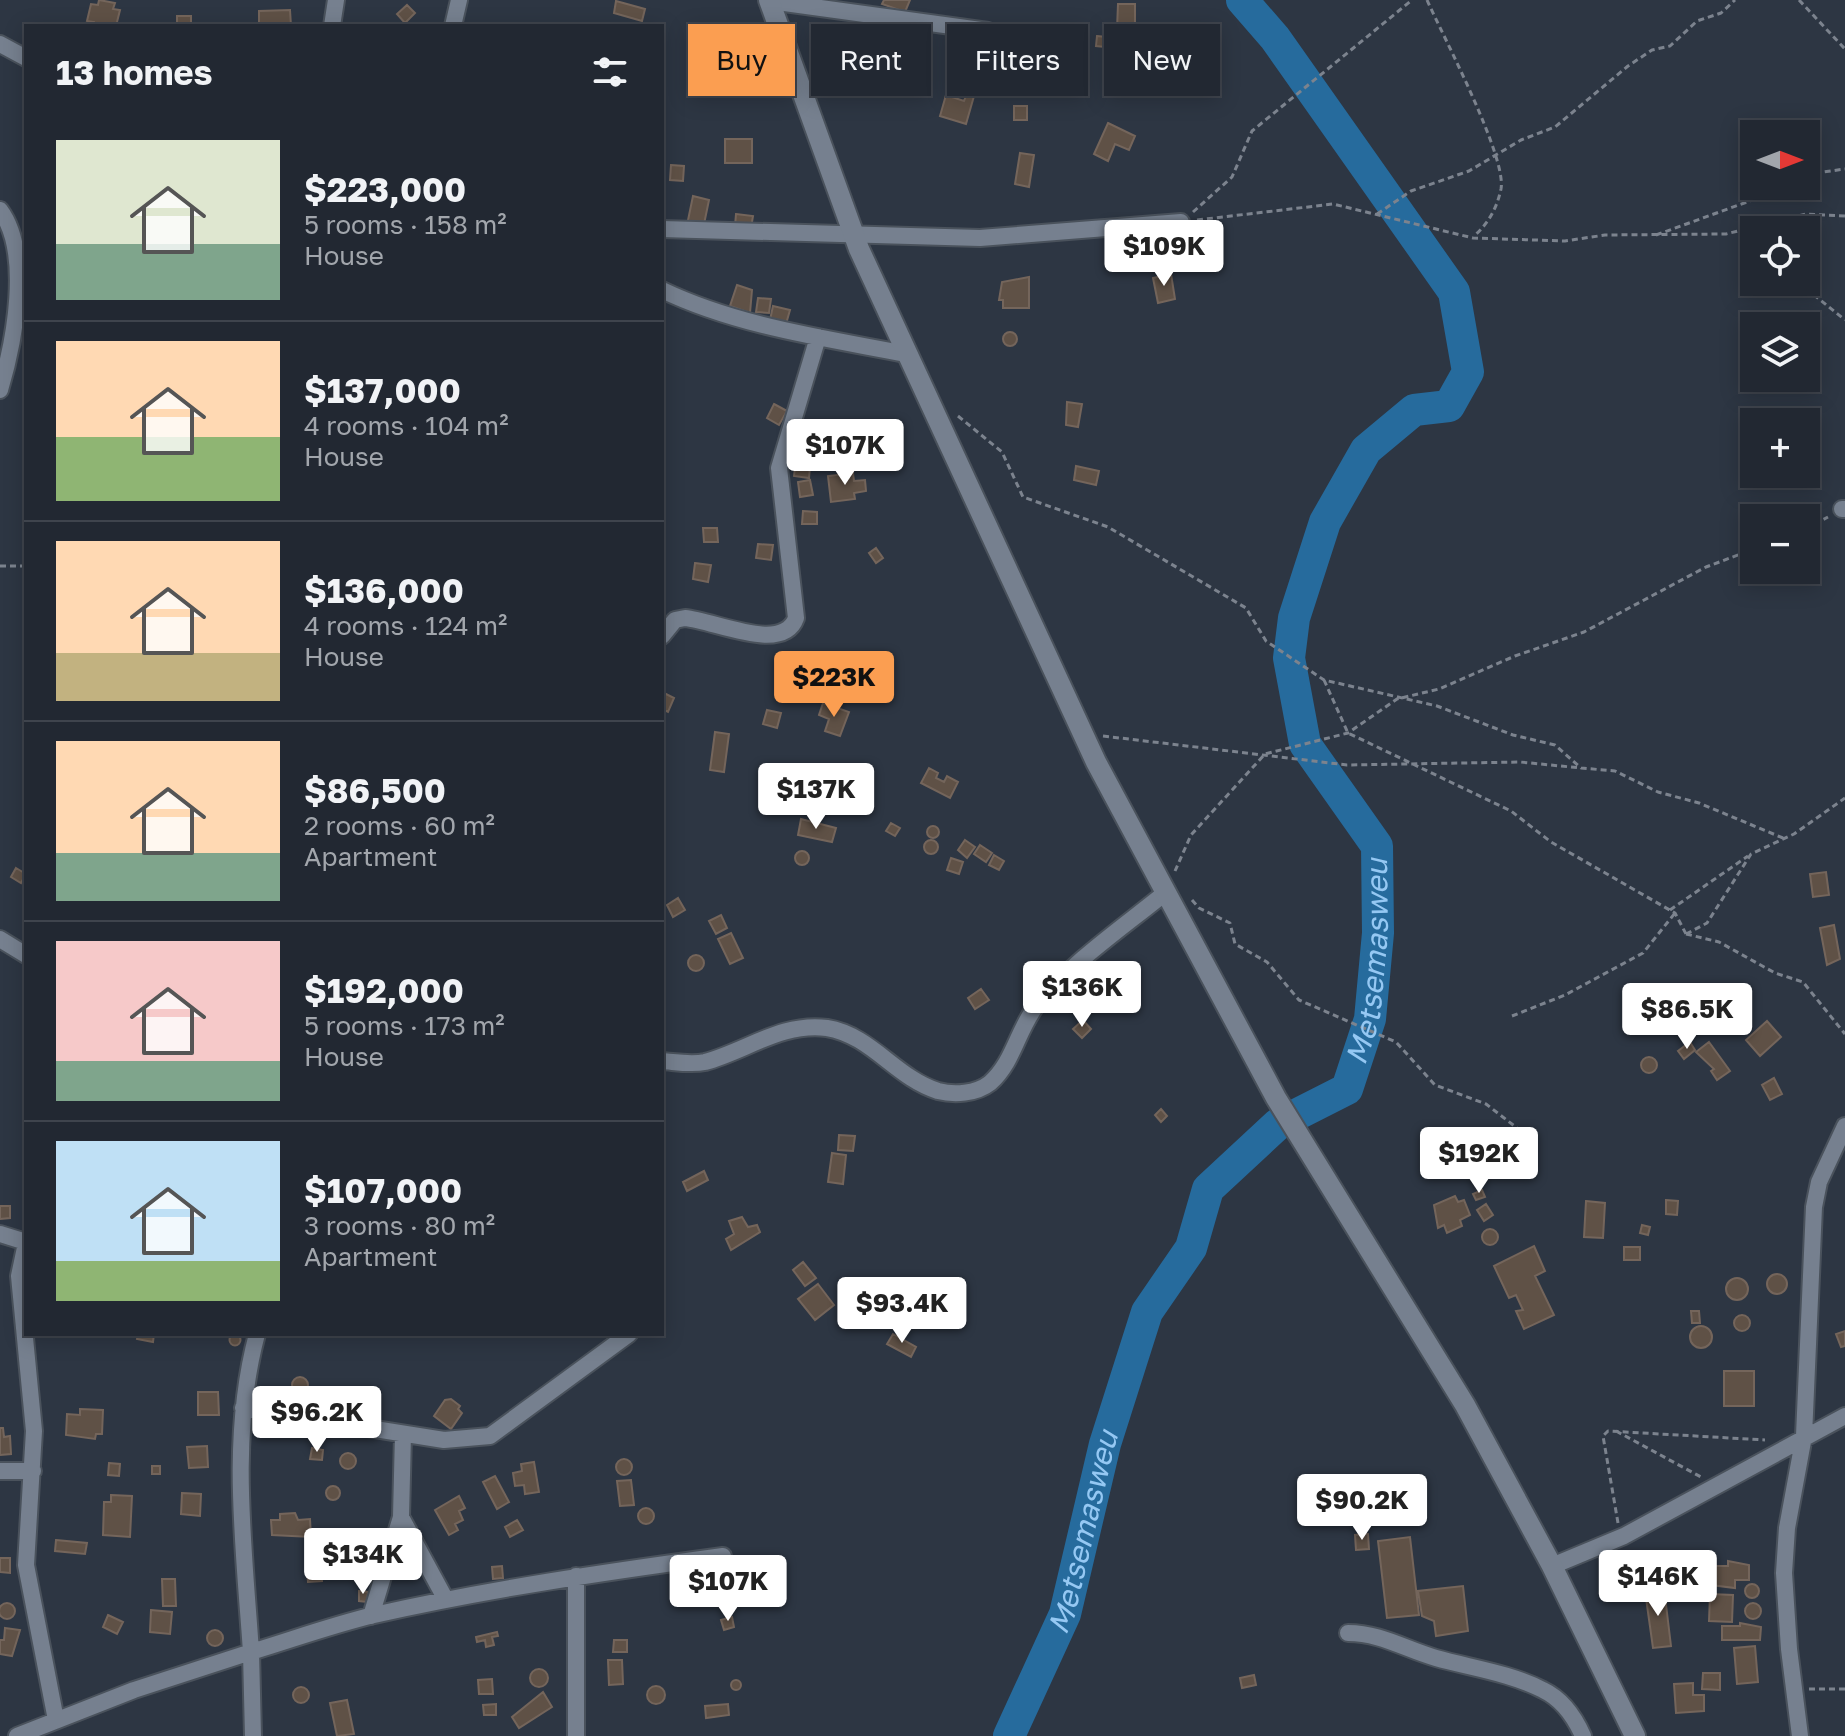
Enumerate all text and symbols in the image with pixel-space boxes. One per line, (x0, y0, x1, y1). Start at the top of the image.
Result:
chip: Buy (688, 24, 795, 96)
chip: Rent (811, 24, 931, 96)
chip: Filters (947, 24, 1088, 96)
chip: New (1104, 24, 1220, 96)
icon: filters (588, 50, 632, 94)
text: 13 homes (56, 52, 213, 92)
north arrow (1740, 120, 1820, 200)
map controls (1740, 120, 1820, 584)
text: $223,000 (304, 169, 466, 209)
icon: home (120, 172, 216, 268)
text: 5 rooms · 158 m² (304, 209, 507, 240)
button: locate (1740, 216, 1820, 296)
pin: $109K (1108, 220, 1220, 288)
text: $109K (1122, 230, 1206, 261)
text: House (304, 240, 384, 271)
button: layers (1740, 312, 1820, 392)
text: $137,000 (304, 370, 461, 410)
icon: home (120, 373, 216, 469)
button: + (1740, 408, 1820, 488)
text: 4 rooms · 104 m² (304, 410, 509, 441)
pin: $107K (789, 419, 901, 487)
text: $107K (805, 429, 885, 460)
text: House (304, 441, 384, 472)
button: − (1740, 504, 1820, 584)
text: $136,000 (304, 570, 464, 610)
icon: home (120, 573, 216, 669)
text: 4 rooms · 124 m² (304, 610, 507, 641)
text: House (304, 641, 384, 672)
pin: $223K (778, 651, 890, 719)
text: $223K (792, 661, 876, 692)
pin: $137K (760, 763, 872, 831)
text: $86,500 (304, 770, 446, 810)
icon: home (120, 773, 216, 869)
text: $137K (776, 773, 856, 804)
text: 2 rooms · 60 m² (304, 810, 495, 841)
text: Apartment (304, 841, 437, 872)
water label: Metsemasweu (1337, 857, 1395, 1069)
pin: $136K (1026, 961, 1138, 1029)
text: $192,000 (304, 970, 464, 1010)
text: $136K (1041, 971, 1123, 1002)
icon: home (120, 973, 216, 1069)
pin: $86.5K (1622, 983, 1752, 1051)
text: $86.5K (1640, 993, 1734, 1024)
text: 5 rooms · 173 m² (304, 1010, 505, 1041)
text: House (304, 1041, 384, 1072)
pin: $192K (1423, 1127, 1535, 1195)
text: $192K (1438, 1137, 1520, 1168)
text: $107,000 (304, 1170, 462, 1210)
icon: home (120, 1173, 216, 1269)
text: 3 rooms · 80 m² (304, 1210, 495, 1241)
text: Apartment (304, 1241, 437, 1272)
pin: $93.4K (837, 1277, 967, 1345)
text: $93.4K (855, 1287, 949, 1318)
pin: $96.2K (252, 1386, 382, 1454)
text: $96.2K (270, 1396, 364, 1427)
water label: Metsemasweu (1039, 1424, 1126, 1639)
pin: $90.2K (1297, 1474, 1427, 1542)
text: $90.2K (1315, 1484, 1409, 1515)
pin: $134K (307, 1528, 419, 1596)
text: $134K (322, 1538, 404, 1569)
pin: $146K (1602, 1550, 1714, 1618)
pin: $107K (672, 1555, 784, 1623)
text: $146K (1617, 1560, 1699, 1591)
text: $107K (688, 1565, 768, 1596)

